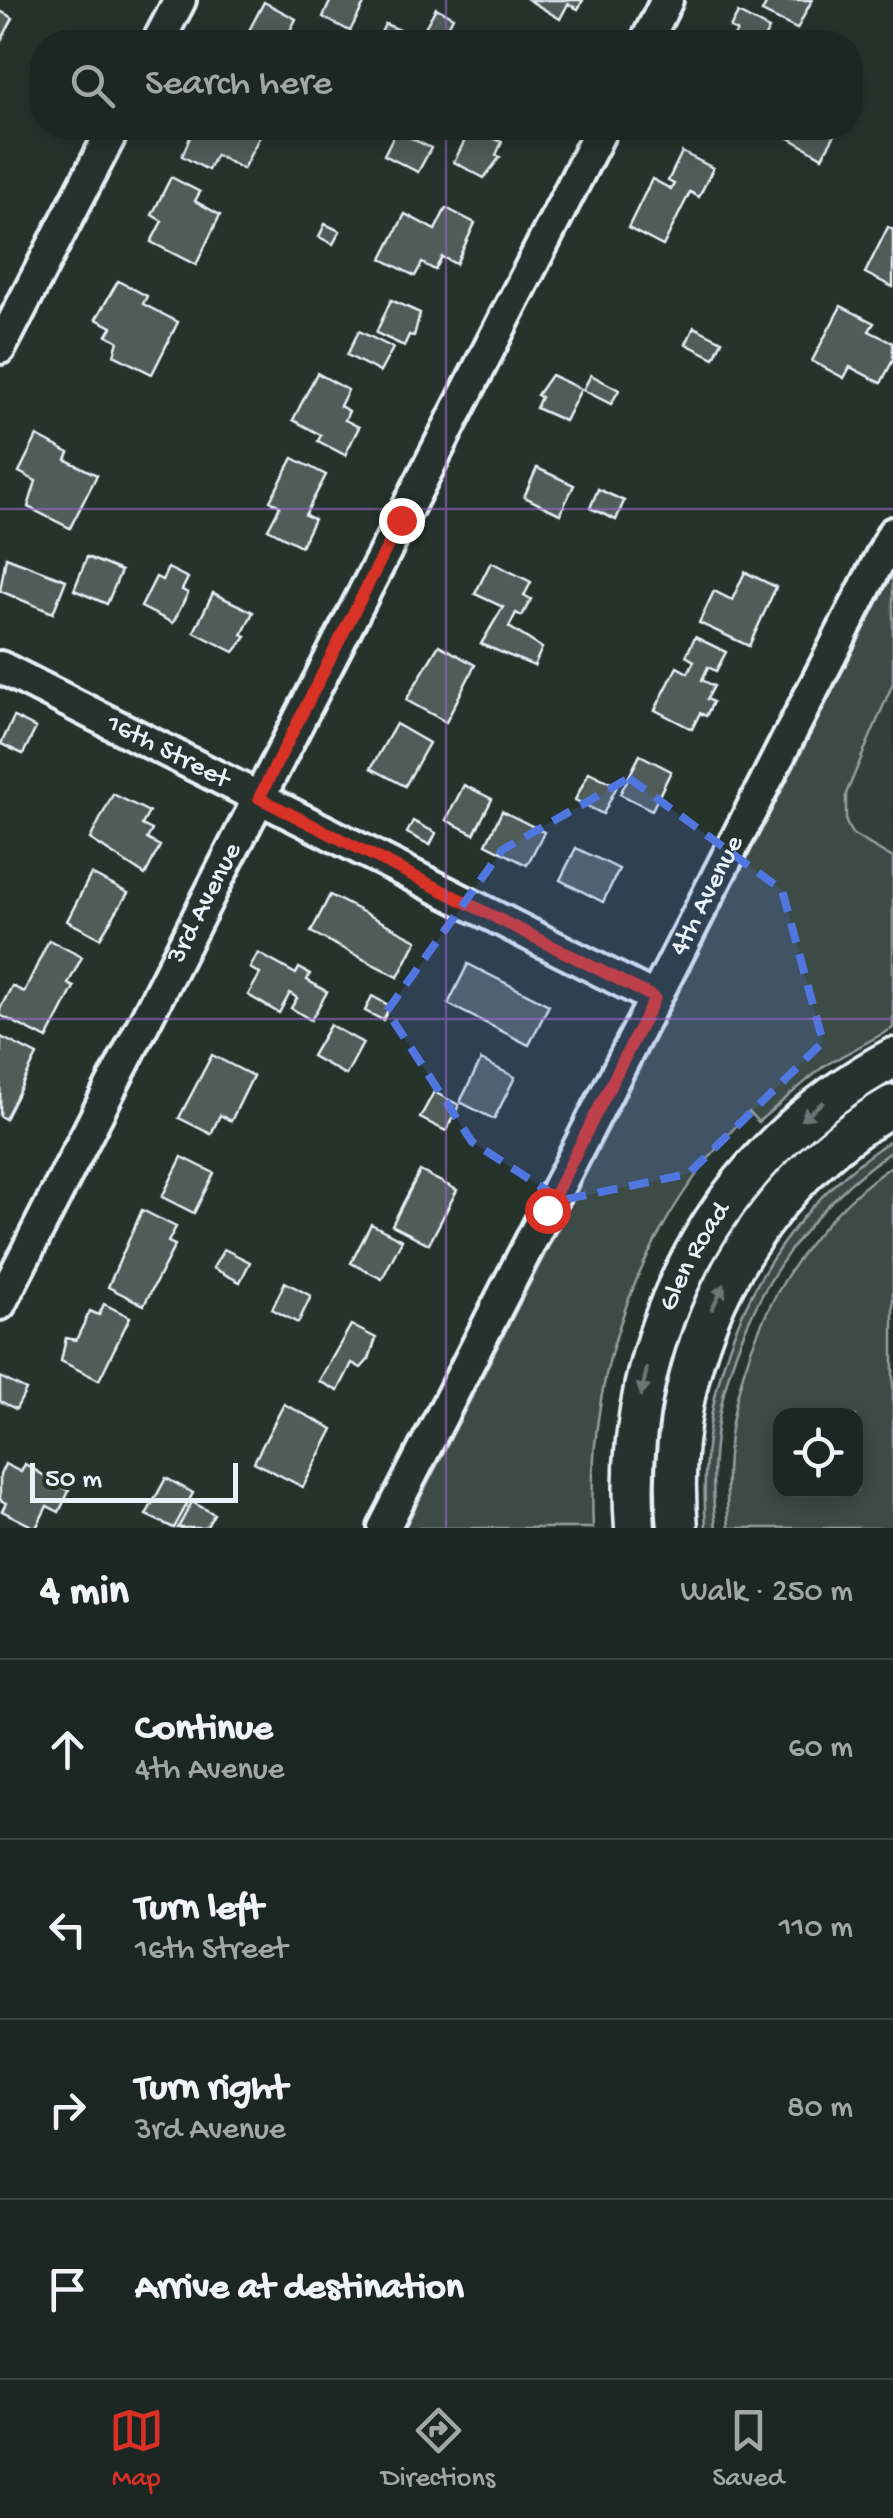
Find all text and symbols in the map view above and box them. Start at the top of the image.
search box [30,30,863,140]
icon: search [65,58,120,113]
text: Search here [145,63,332,107]
route end [379,498,425,544]
street label: 16th Street [100,707,237,798]
street label: 4th Avenue [663,830,752,962]
street label: 3rd Avenue [160,837,250,970]
one-way arrow [799,1100,824,1121]
route start [525,1188,571,1234]
street label: Glen Road [652,1194,739,1316]
one-way arrow [710,1282,727,1311]
one-way arrow [636,1367,651,1398]
map controls [773,1408,863,1498]
button: locate [773,1408,863,1498]
scale bar [30,1458,238,1502]
text: 50 m [45,1464,102,1497]
text: 4 min [40,1569,129,1618]
text: Walk · 250 m [681,1574,853,1612]
text: Continue [135,1708,273,1752]
icon: ahead [40,1722,95,1777]
text: 60 m [788,1730,853,1768]
text: 4th Avenue [135,1752,284,1790]
text: Turn left [135,1888,263,1932]
icon: left [40,1902,95,1957]
text: 110 m [779,1910,853,1948]
text: 16th Street [135,1932,287,1970]
text: Turn right [135,2068,287,2112]
icon: right [40,2082,95,2137]
text: 80 m [787,2090,853,2128]
text: 3rd Avenue [135,2112,286,2150]
icon: arrive [40,2262,95,2317]
text: Arrive at destination [135,2267,464,2311]
tab: Map [109,2403,164,2496]
tab: Directions [381,2403,495,2496]
tab: Saved [712,2403,784,2496]

